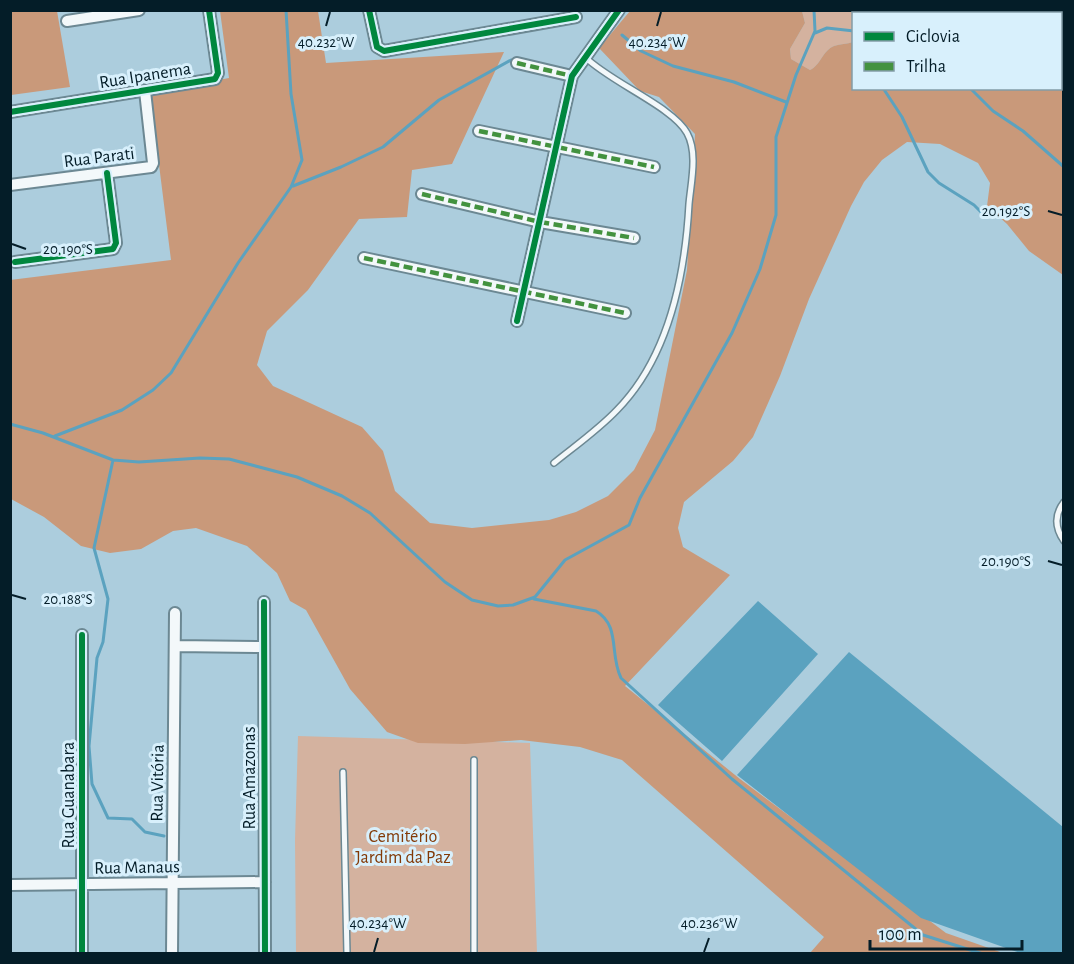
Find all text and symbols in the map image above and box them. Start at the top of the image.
legend [852,12,1062,90]
text: Ciclovia [906,28,960,46]
text: 40.232°W [298,35,355,50]
text: 40.234°W [629,35,686,50]
text: Trilha [906,58,946,76]
street label: Rua Ipanema [98,60,192,92]
street label: Rua Parati [63,145,136,171]
text: 20.192°S [982,204,1030,219]
text: 20.190°S [43,242,93,257]
text: 20.190°S [981,554,1031,569]
text: 20.188°S [43,592,93,607]
street label: Rua Amazonas [241,726,259,830]
street label: Rua Guanabara [60,742,78,848]
street label: Rua Vitória [148,744,168,822]
park label: Cemitério Jardim da Paz [355,828,451,867]
street label: Rua Manaus [94,858,180,878]
scale bar [870,913,1022,951]
text: 40.234°W [350,916,407,931]
text: 40.236°W [681,916,738,931]
text: 100 m [879,926,922,944]

